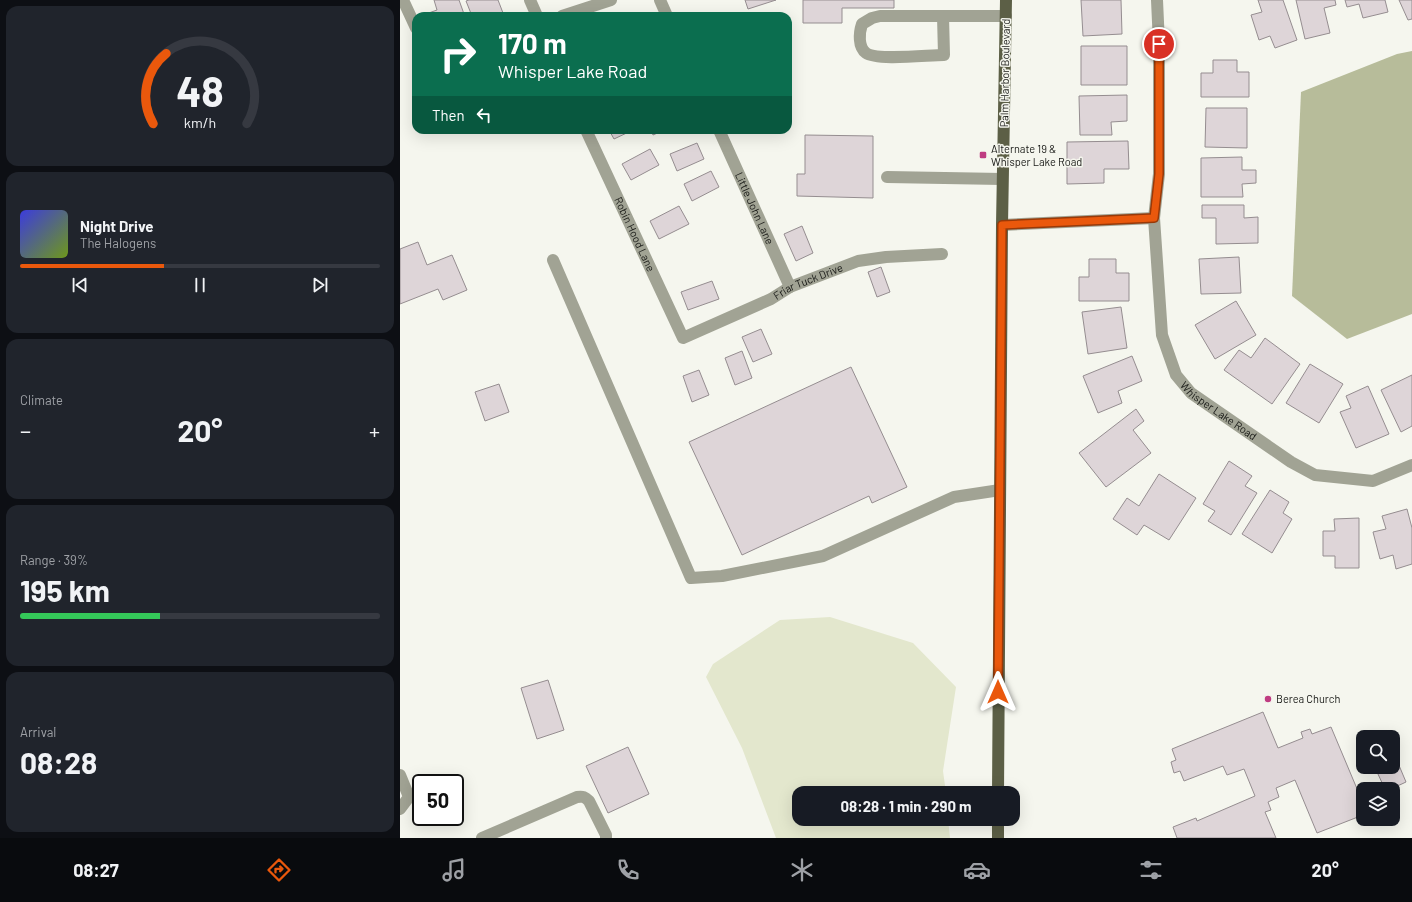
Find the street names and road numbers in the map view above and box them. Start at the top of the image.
street label: Palm Harbor Boulevard [997,19,1012,127]
street label: Little John Lane [733,170,777,246]
street label: Robin Hood Lane [612,195,658,273]
street label: Friar Tuck Drive [771,260,845,302]
street label: Whisper Lake Road [1178,378,1259,442]

